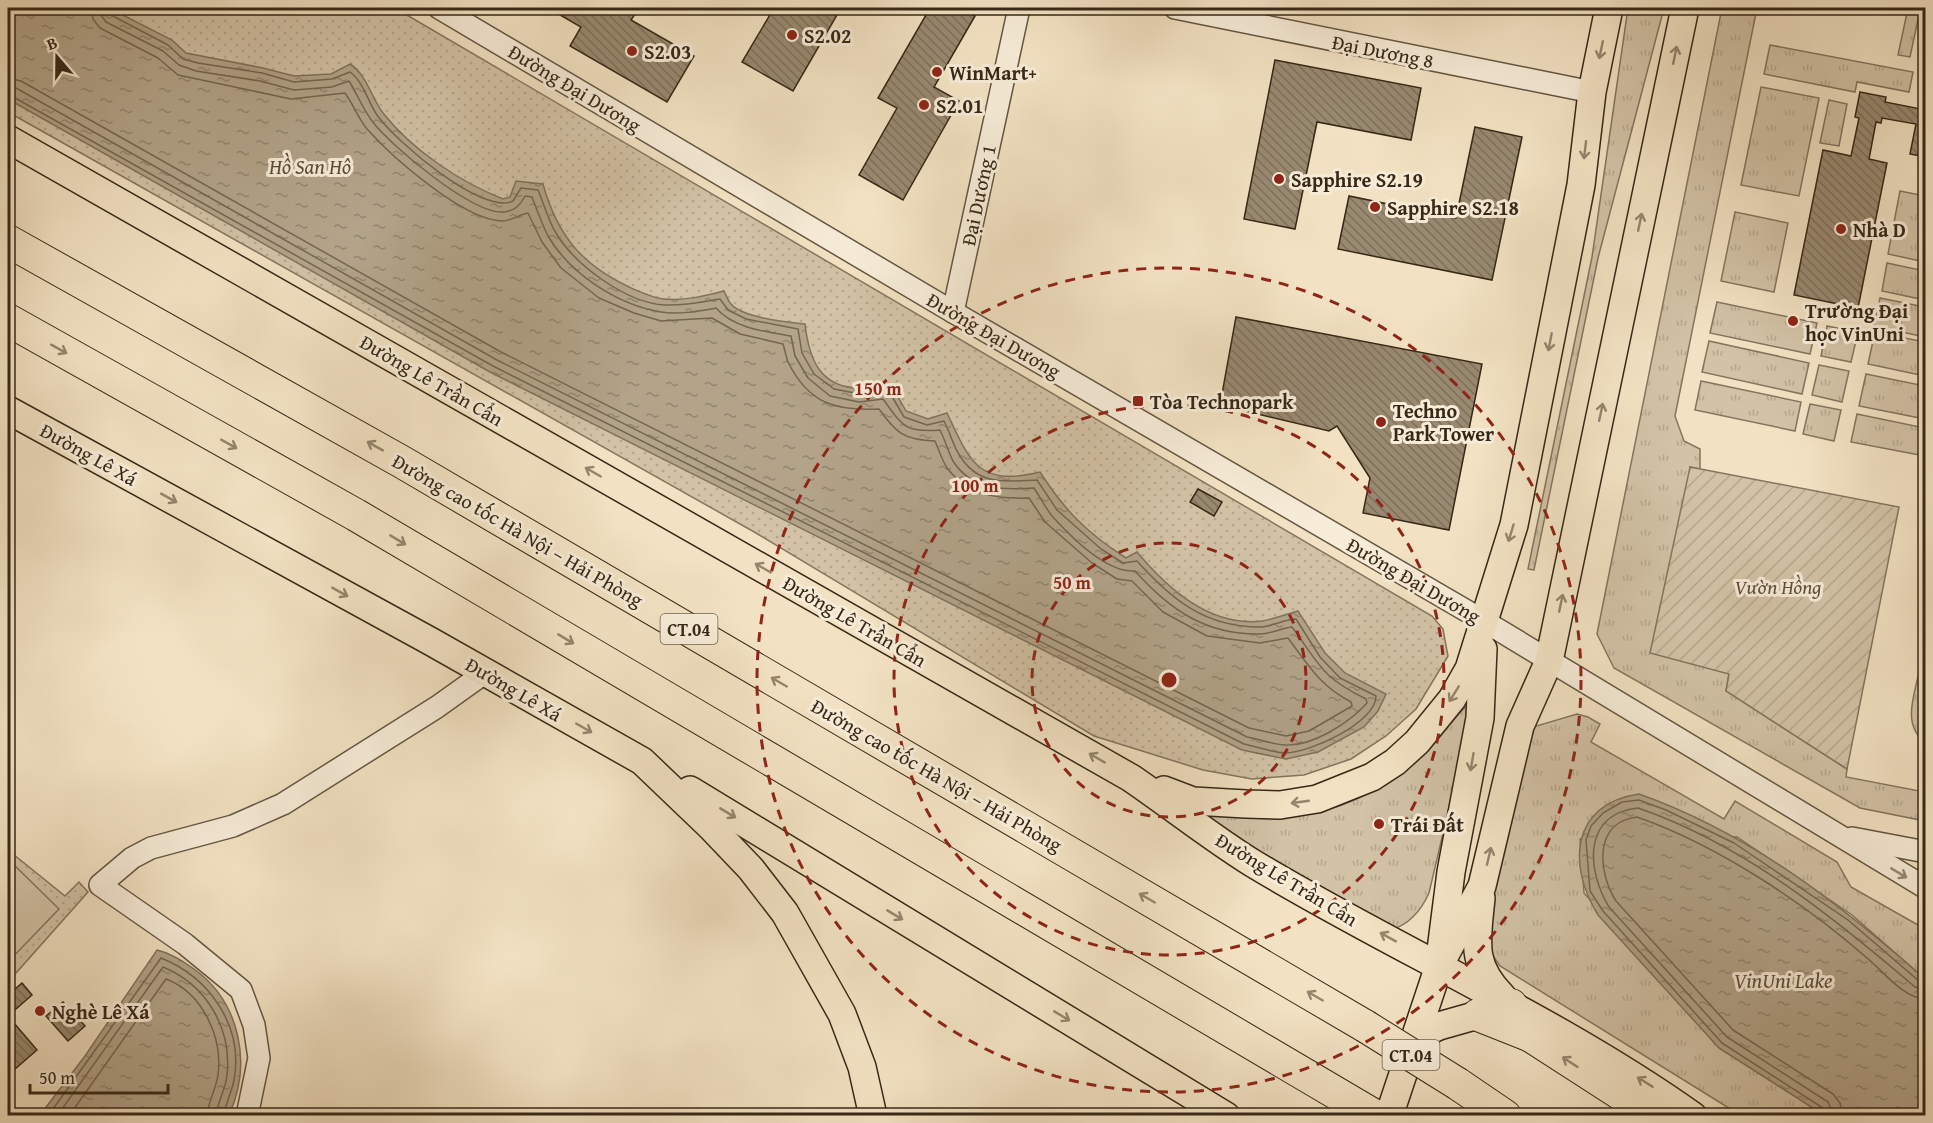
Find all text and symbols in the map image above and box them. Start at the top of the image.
place label: S2.02 [804,21,851,50]
north arrow [27,27,87,87]
street label: Đại Dương 8 [1330,27,1436,75]
marker: S2.02 [785,28,799,42]
text: B [43,30,61,56]
street label: Đường Đại Dương [503,37,647,139]
place label: S2.03 [644,37,691,66]
one-way arrow [1594,40,1606,59]
marker: S2.03 [625,44,639,58]
one-way arrow [1670,45,1681,65]
place label: WinMart+ [949,58,1037,87]
marker: WinMart+ [930,65,944,79]
place label: S2.01 [936,91,983,120]
marker: S2.01 [917,98,931,112]
one-way arrow [1579,140,1590,159]
street label: Đại Dương 1 [953,142,1003,248]
water label: Hồ San Hô [268,151,351,182]
place label: Sapphire S2.19 [1291,165,1423,194]
marker: Sapphire S2.19 [1272,172,1286,186]
place label: Sapphire S2.18 [1387,193,1519,222]
marker: Sapphire S2.18 [1368,200,1382,214]
one-way arrow [1635,212,1647,231]
place label: Nhà D [1853,215,1906,244]
marker: Nhà D [1834,222,1848,236]
street label: Đường Đại Dương [922,285,1066,385]
place label: Trường Đại học VinUni [1805,296,1908,348]
marker: Trường Đại học VinUni [1786,314,1800,328]
street label: Đường Lê Trần Cẩn [355,327,509,433]
one-way arrow [1544,332,1555,351]
one-way arrow [50,343,67,355]
text: 150 m [854,375,902,402]
place label: Tòa Technopark [1150,387,1294,416]
marker: Tòa Technopark [1131,394,1145,408]
place label: Techno Park Tower [1393,396,1494,448]
one-way arrow [1596,403,1607,423]
street label: Đường Lê Xá [35,415,143,493]
marker: Techno Park Tower [1374,415,1388,429]
one-way arrow [220,438,237,450]
one-way arrow [367,440,384,452]
street label: Đường cao tốc Hà Nội – Hải Phòng [387,446,649,614]
one-way arrow [585,466,603,477]
text: 100 m [951,472,999,499]
one-way arrow [160,493,178,504]
one-way arrow [1505,523,1516,542]
street label: Đường Đại Dương [1342,530,1486,630]
one-way arrow [389,534,406,546]
one-way arrow [755,562,772,574]
street label: Đường Lê Trần Cẩn [778,568,932,674]
text: 50 m [1053,569,1092,596]
park label: Vườn Hồng [1735,572,1821,601]
one-way arrow [331,587,349,598]
one-way arrow [1556,594,1567,614]
road number: CT.04 [660,614,718,644]
one-way arrow [557,633,574,645]
street label: Đường Lê Xá [460,650,568,729]
centre of rings [1159,670,1179,690]
one-way arrow [771,676,788,688]
one-way arrow [1448,685,1460,702]
street label: Đường cao tốc Hà Nội – Hải Phòng [806,691,1068,859]
one-way arrow [575,722,592,734]
one-way arrow [1089,752,1106,764]
one-way arrow [1466,752,1477,772]
one-way arrow [1291,796,1310,807]
one-way arrow [719,808,736,820]
place label: Trái Đất [1391,810,1464,839]
marker: Trái Đất [1372,817,1386,831]
street label: Đường Lê Trần Cẩn [1210,825,1364,933]
one-way arrow [1484,847,1496,866]
one-way arrow [1890,867,1907,879]
one-way arrow [1139,891,1156,903]
one-way arrow [886,909,903,921]
one-way arrow [1379,931,1397,942]
water label: VinUni Lake [1734,965,1832,996]
one-way arrow [1307,990,1324,1002]
place label: Nghè Lê Xá [52,997,150,1026]
marker: Nghè Lê Xá [33,1004,47,1018]
one-way arrow [1053,1010,1070,1022]
road number: CT.04 [1382,1040,1440,1070]
one-way arrow [1562,1056,1579,1068]
scale bar [30,1057,168,1095]
text: 50 m [39,1064,75,1091]
one-way arrow [1637,1076,1654,1088]

